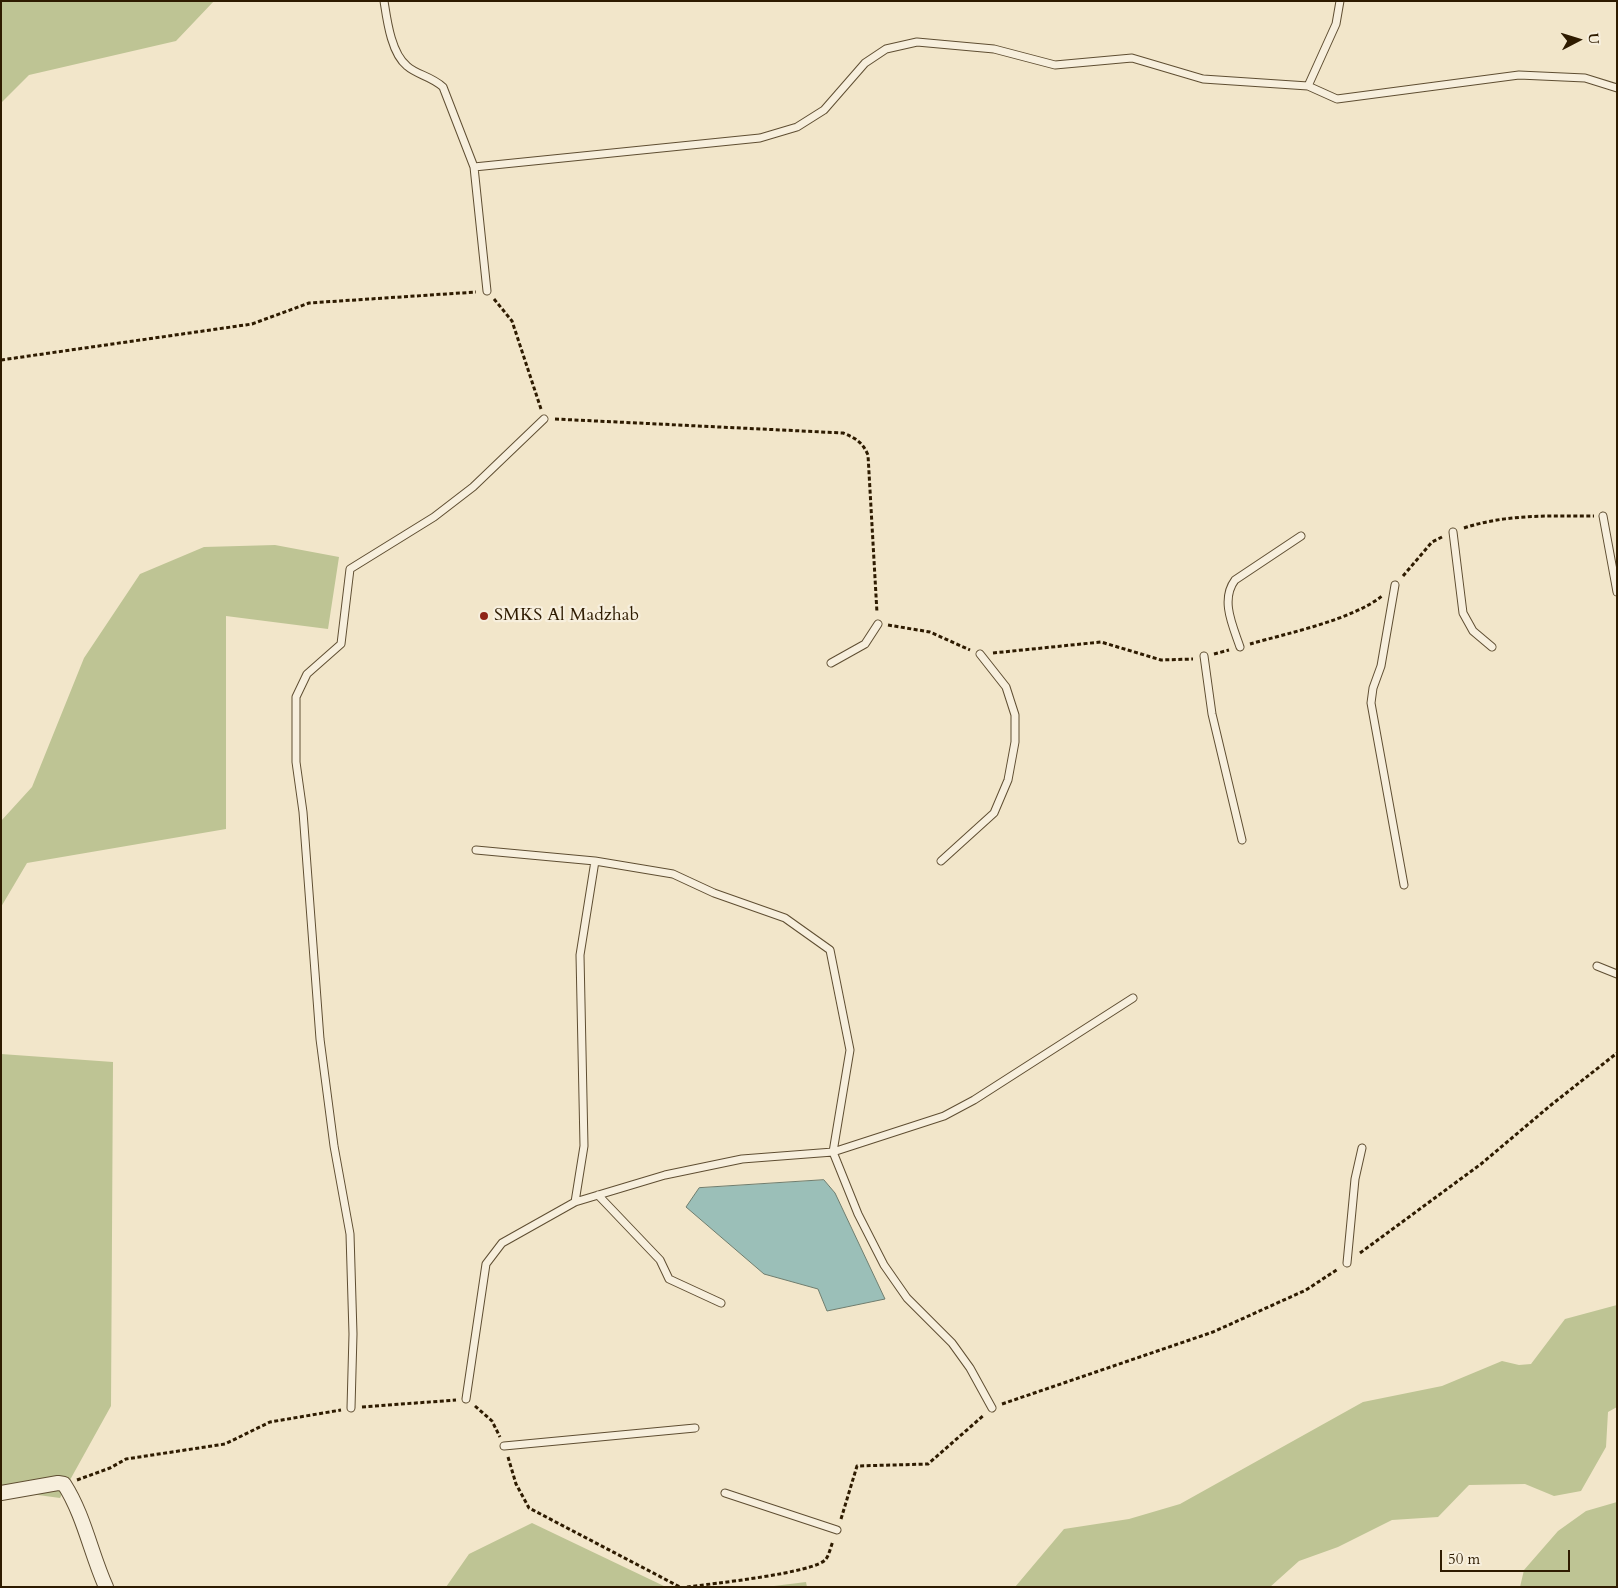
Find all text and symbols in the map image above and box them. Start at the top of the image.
north arrow [1553,15,1603,65]
text: U [1583,32,1603,45]
place label: SMKS Al Madzhab [494,605,639,627]
marker: SMKS Al Madzhab [478,610,490,622]
scale bar [1443,1540,1573,1572]
text: 50 m [1448,1549,1480,1569]

